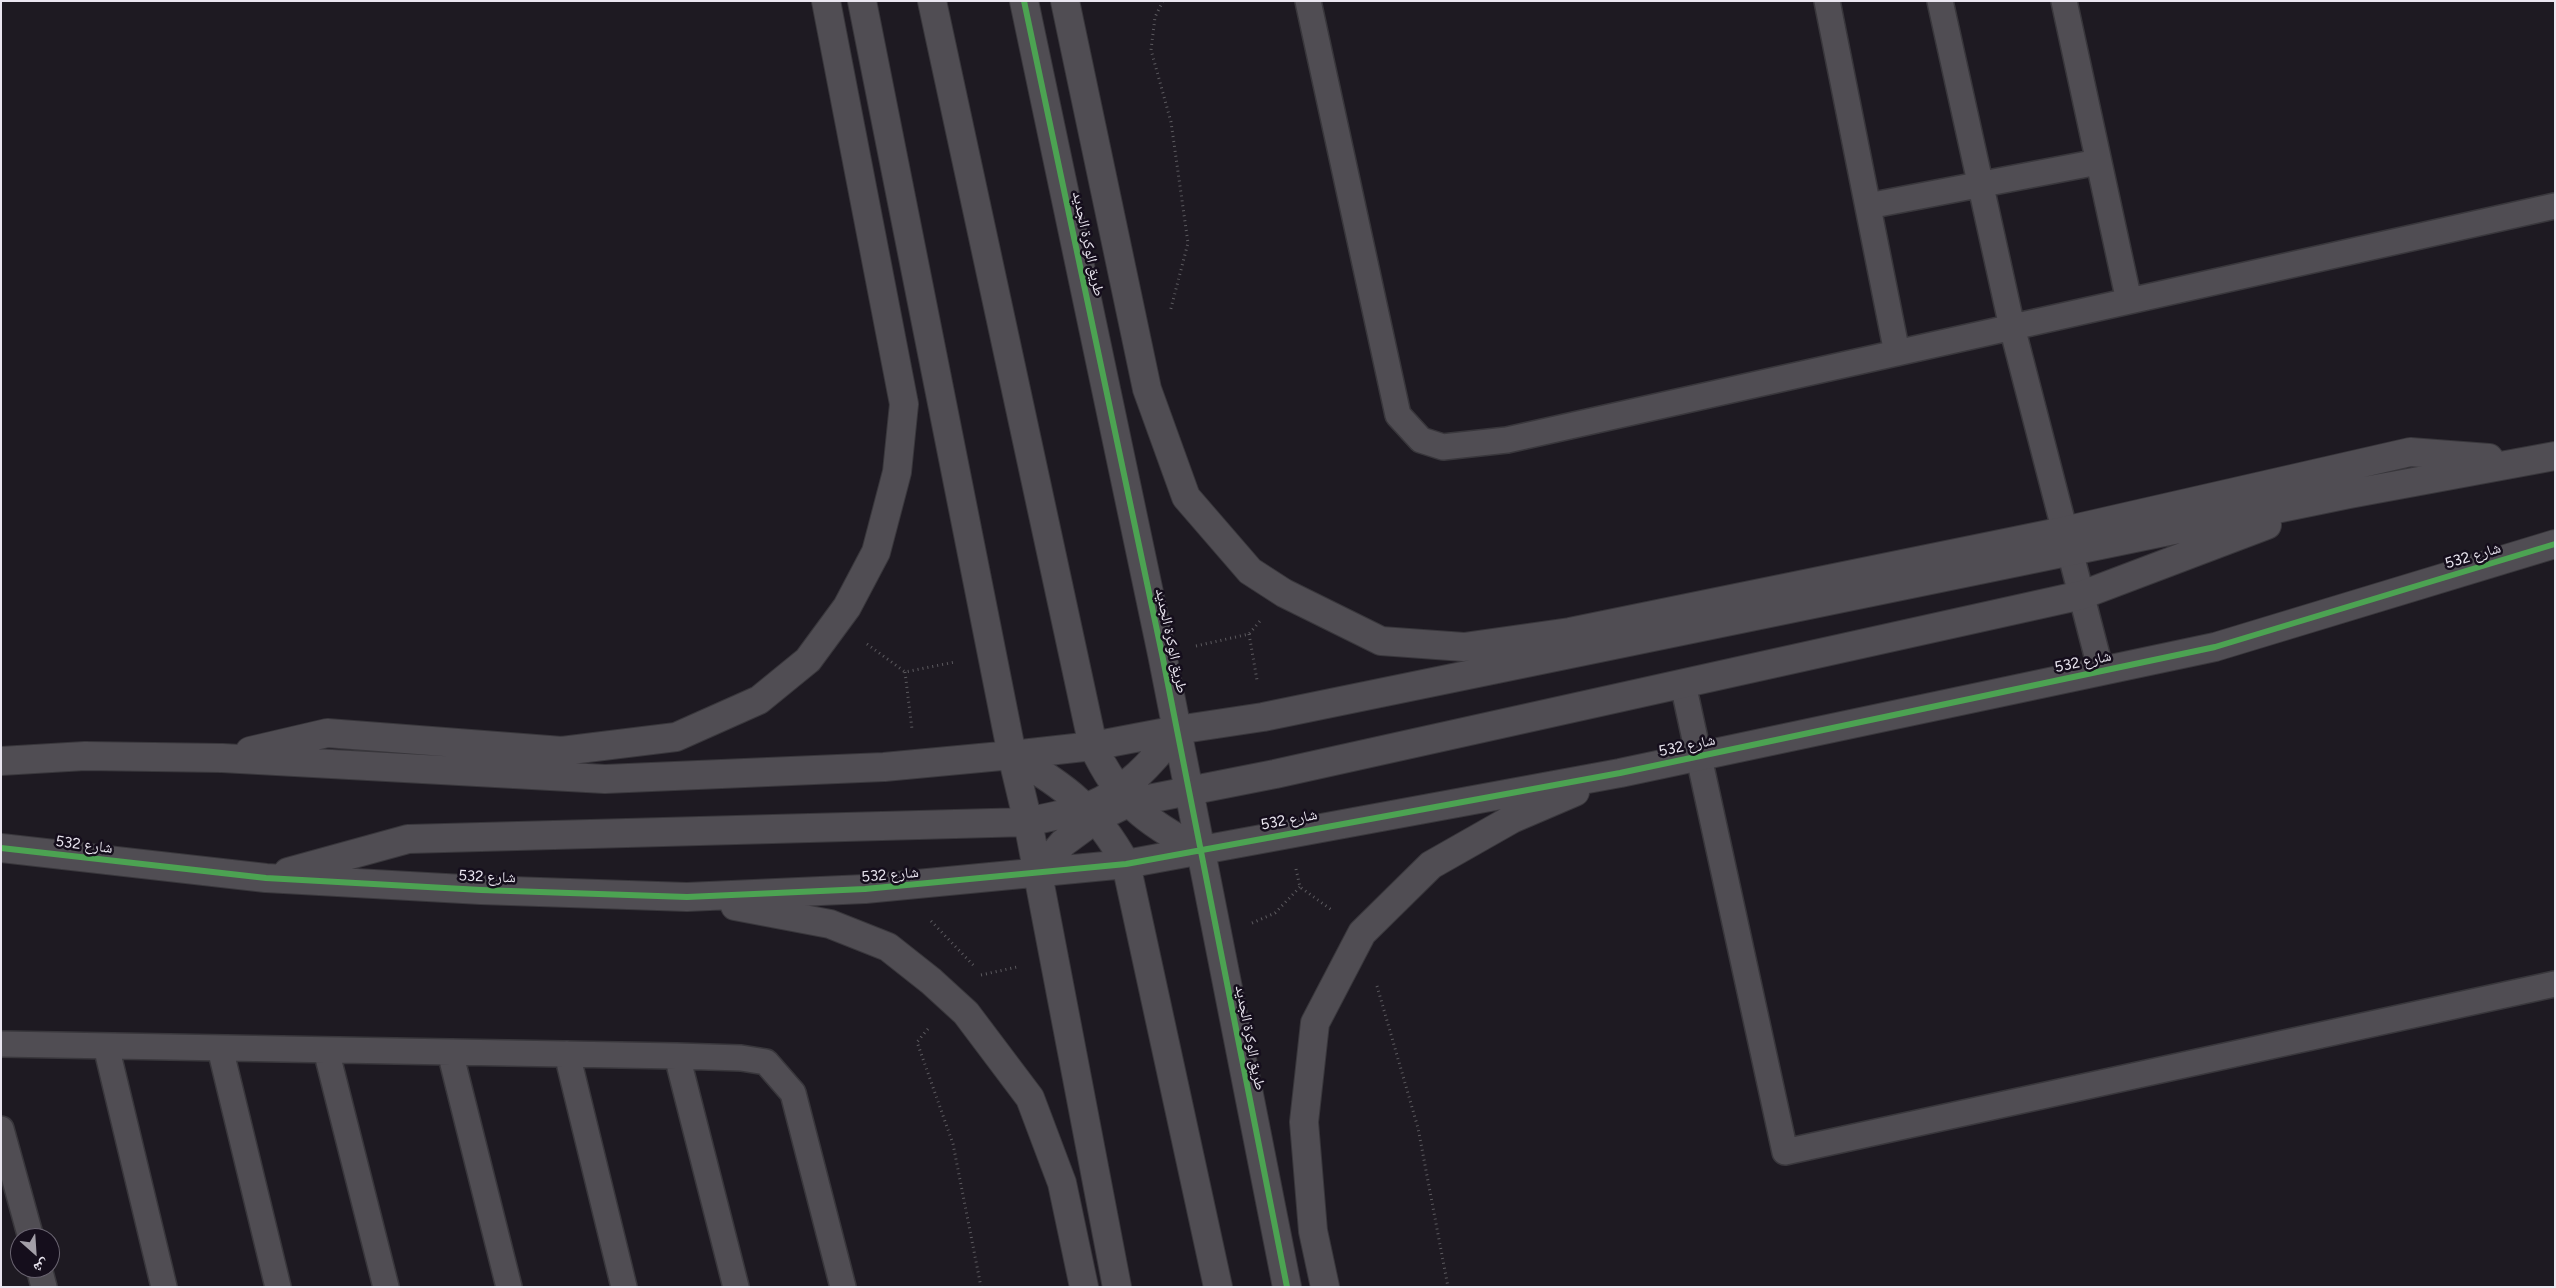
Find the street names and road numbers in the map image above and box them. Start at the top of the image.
street label: طريق الوكرة الجديد [1068,190,1108,298]
street label: شارع 532 [2443,539,2503,573]
street label: طريق الوكرة الجديد [1151,587,1191,695]
street label: شارع 532 [2053,647,2113,677]
street label: شارع 532 [1657,731,1717,761]
street label: شارع 532 [1259,806,1319,834]
street label: شارع 532 [54,833,114,857]
street label: شارع 532 [861,864,919,886]
street label: شارع 532 [458,867,516,887]
street label: طريق الوكرة الجديد [1231,984,1269,1092]

